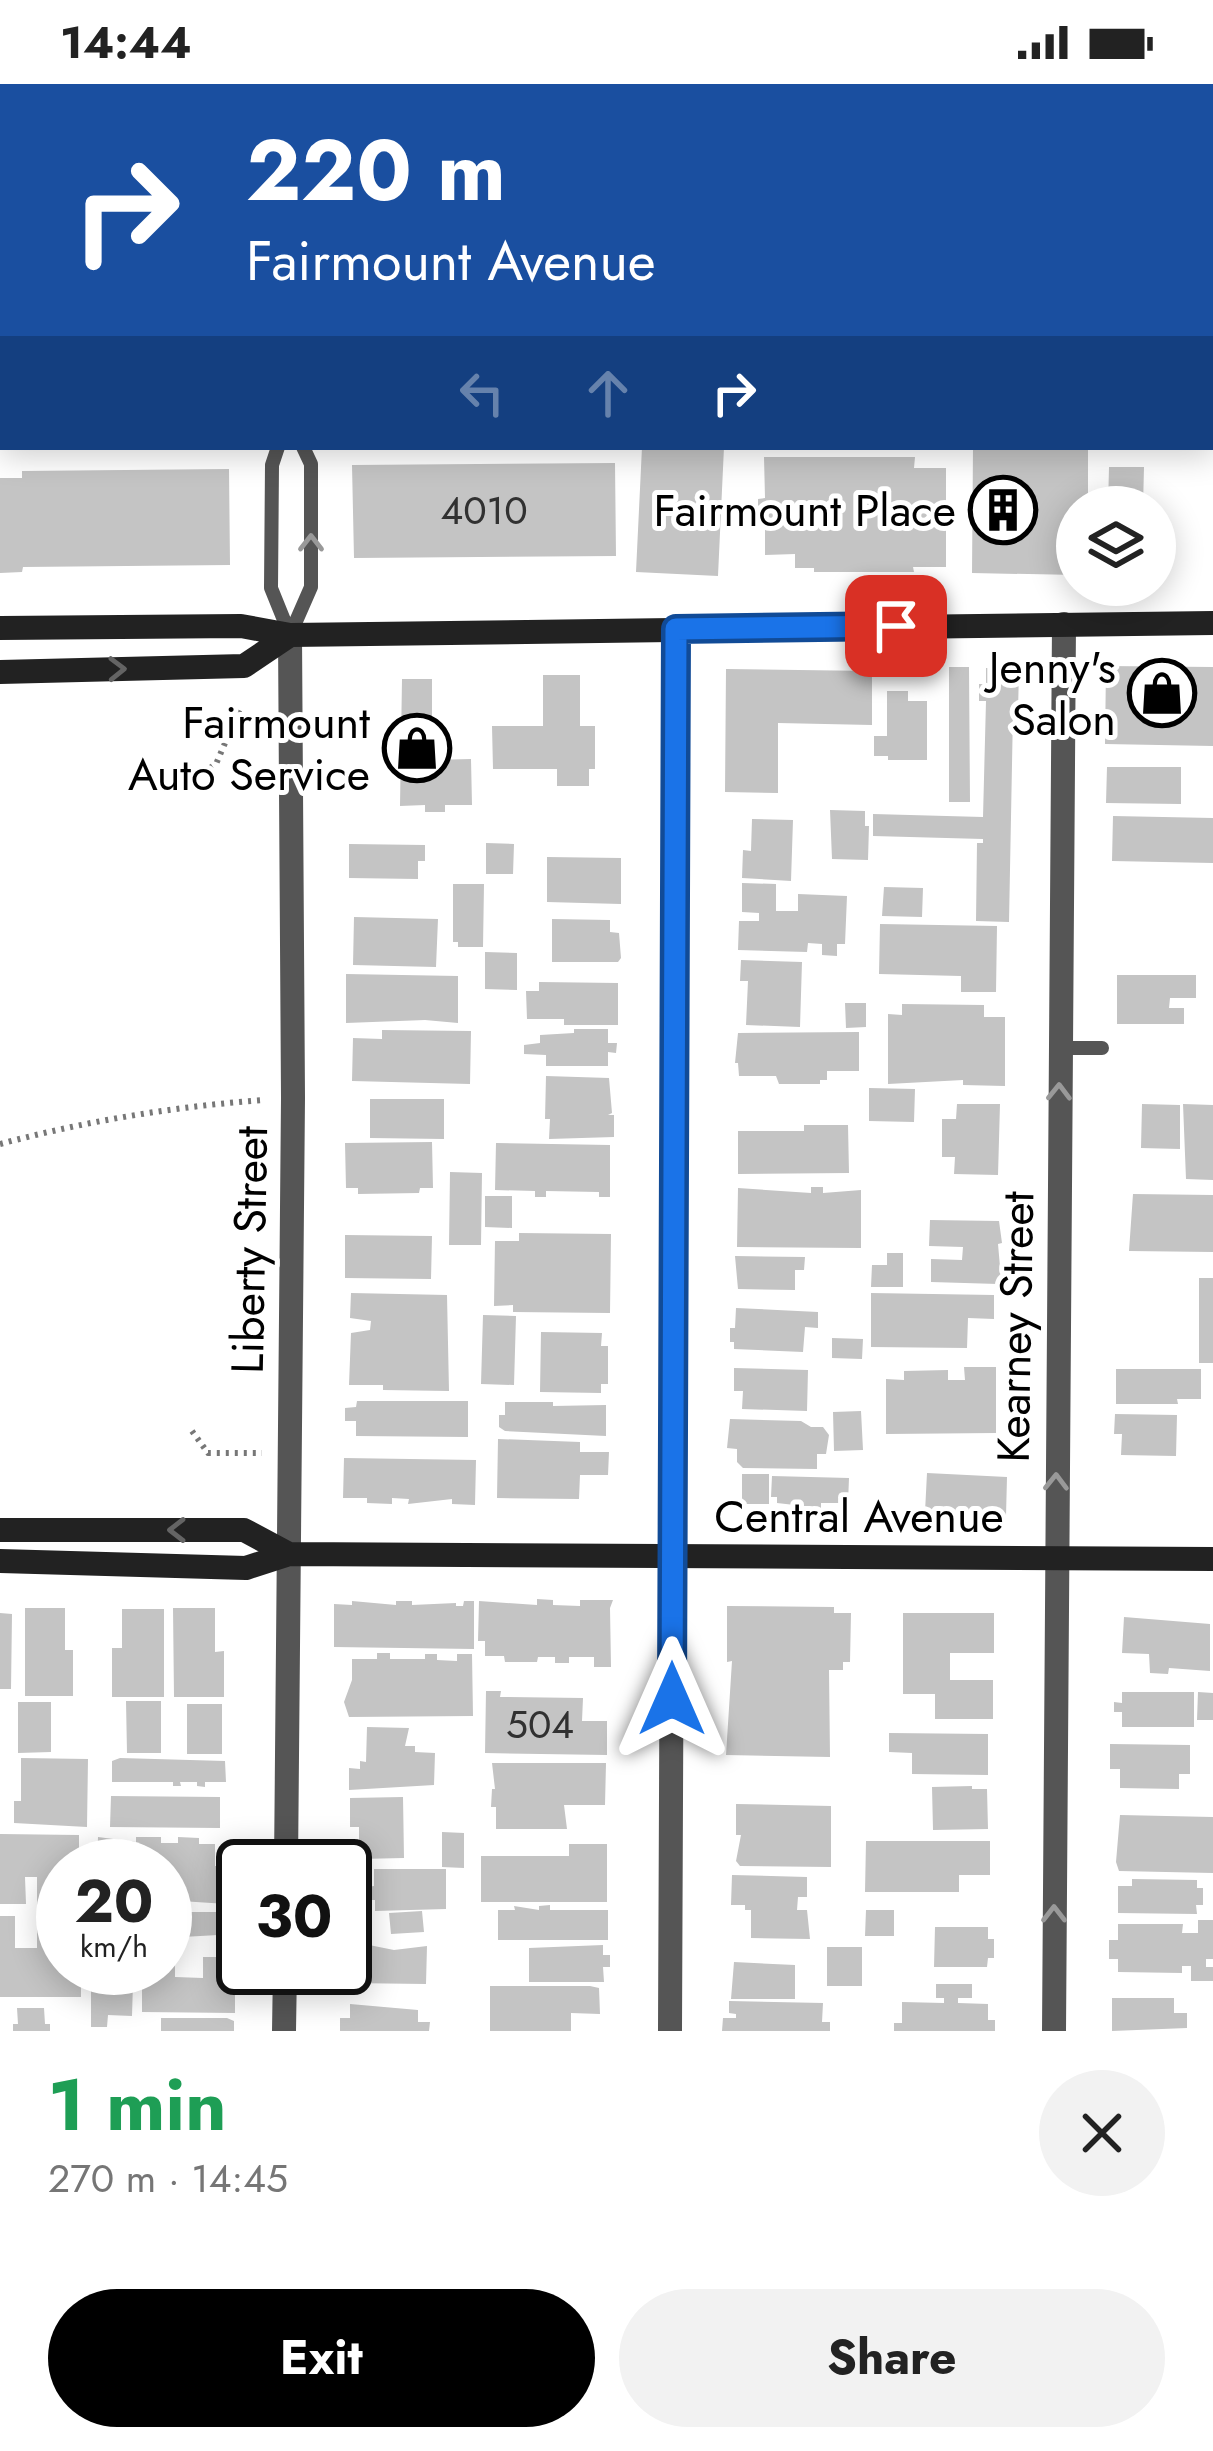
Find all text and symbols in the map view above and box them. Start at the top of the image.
text: 14:44 [60,10,192,75]
text: 220 m [246,110,506,232]
icon: right [48,132,204,288]
text: Fairmount Avenue [246,222,656,300]
icon: left [449,360,515,426]
icon: ahead [575,360,641,426]
icon: right [701,360,767,426]
building icon: Fairmount Place [968,475,1038,545]
place label: Fairmount Place [654,478,956,543]
house number: 4010 [440,482,528,539]
map controls [1056,486,1176,606]
button: layers [1056,486,1176,606]
one-way arrow [298,533,324,551]
pin [845,575,947,677]
icon: arrive [863,593,929,659]
place label: Jenny's Salon [984,635,1116,752]
one-way arrow [108,657,127,683]
shop icon: Jenny's Salon [1127,658,1197,728]
place label: Fairmount Auto Service [128,690,370,807]
shop icon: Fairmount Auto Service [382,713,452,783]
one-way arrow [1046,1082,1072,1101]
street label: Liberty Street [215,1125,284,1374]
street label: Kearney Street [981,1191,1050,1463]
one-way arrow [1043,1472,1069,1490]
street label: Central Avenue [714,1484,1004,1549]
one-way arrow [167,1517,185,1543]
position arrow [609,1636,735,1762]
house number: 504 [506,1696,574,1753]
speed limit sign: 30 [216,1839,372,1995]
text: 20 [74,1858,154,1945]
one-way arrow [1041,1904,1067,1922]
text: km/h [80,1925,148,1968]
text: 1 min [48,2053,227,2157]
button: close [1039,2070,1165,2196]
text: 270 m · 14:45 [48,2150,288,2207]
button: Exit [48,2289,595,2427]
button: Share [619,2289,1165,2427]

